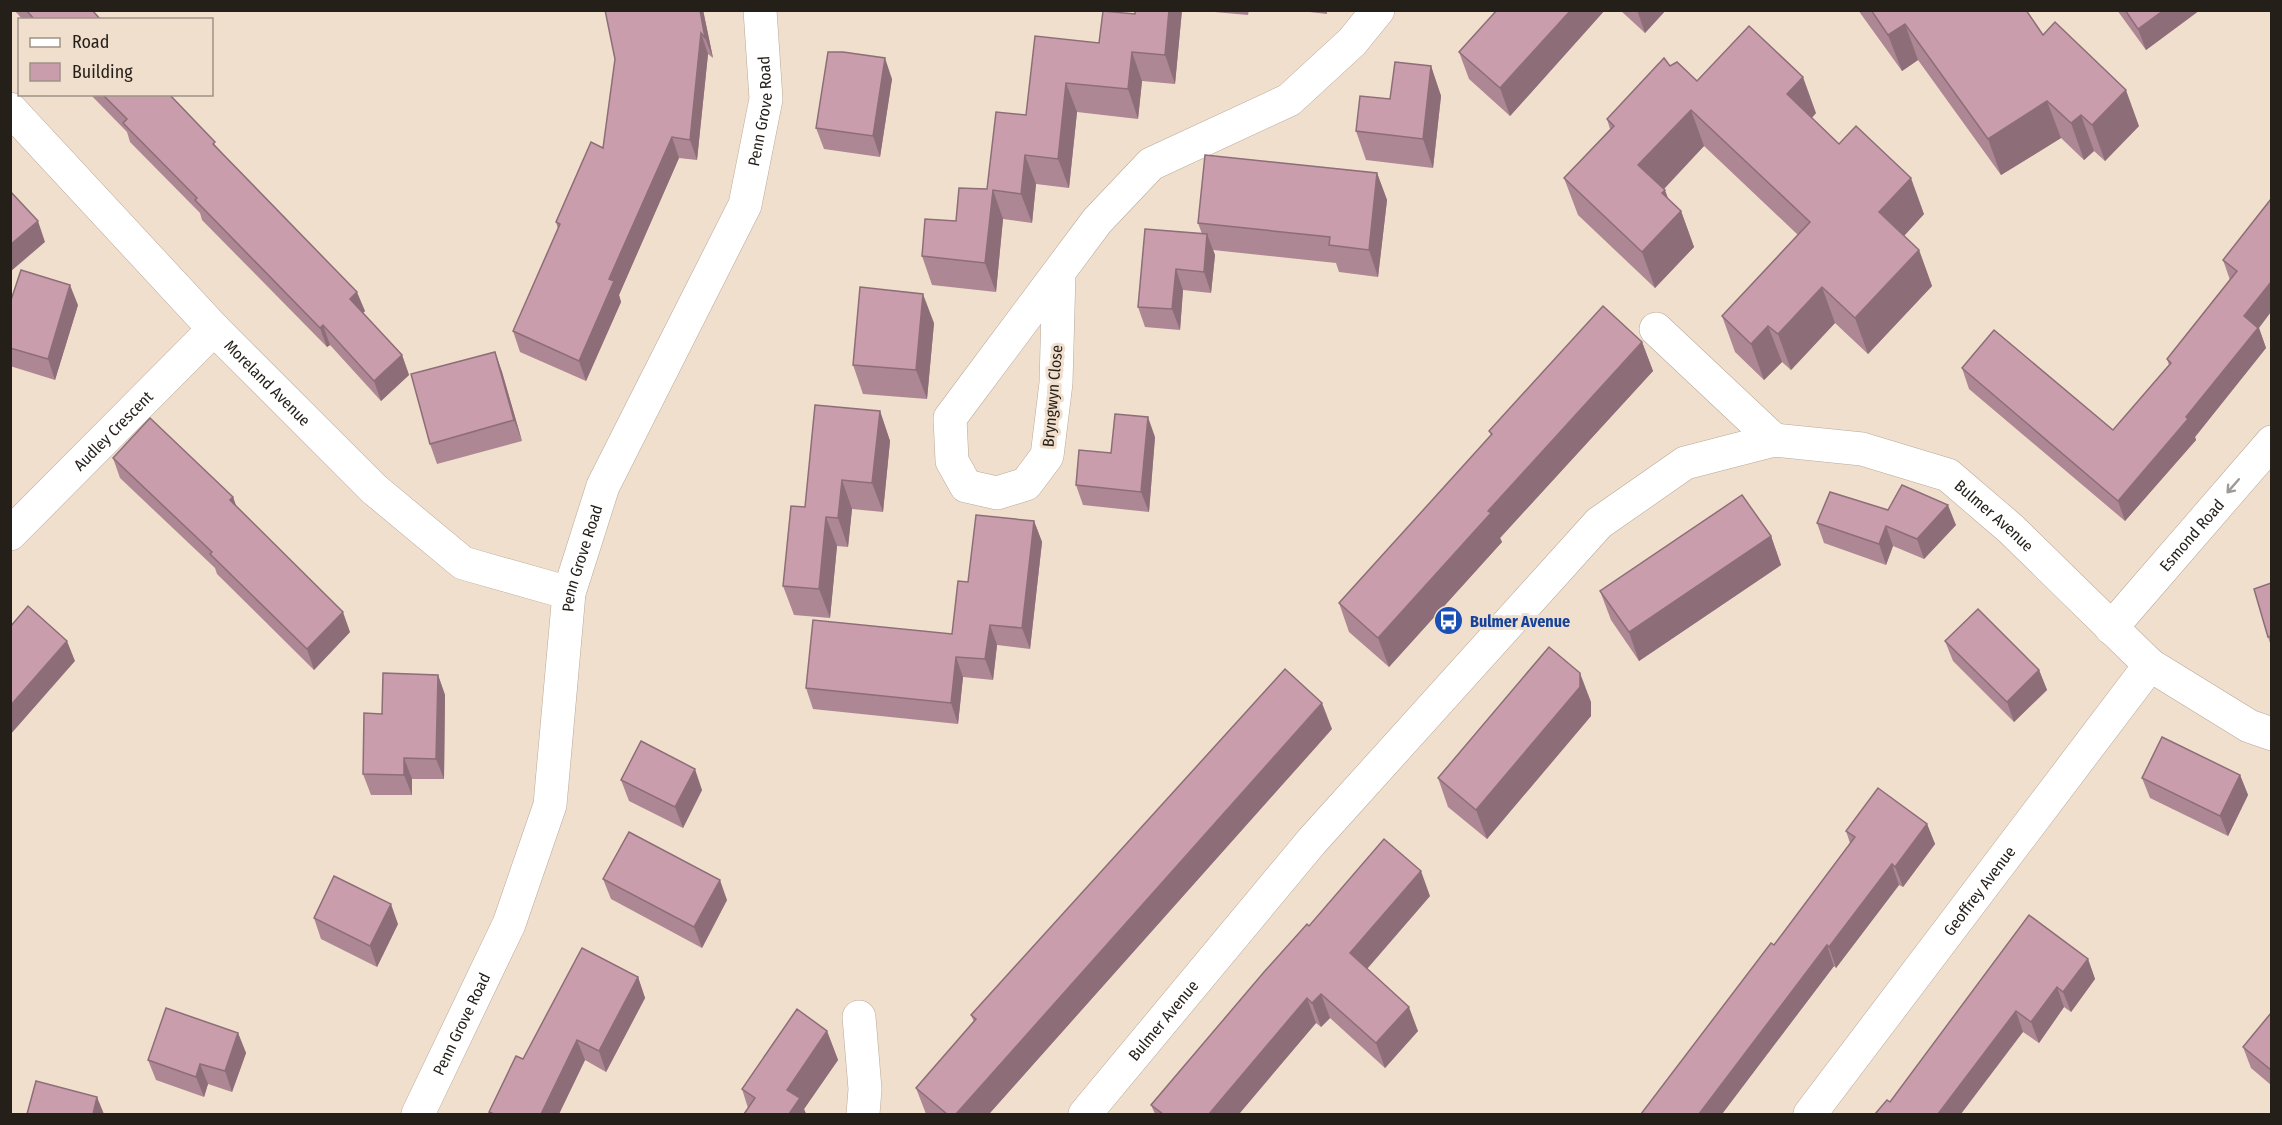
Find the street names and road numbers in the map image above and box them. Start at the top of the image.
street label: Penn Grove Road [744,55,776,168]
street label: Moreland Avenue [220,336,314,430]
street label: Bryngwyn Close [1039,344,1066,448]
street label: Audley Crescent [70,387,157,474]
street label: Bulmer Avenue [1951,476,2037,556]
street label: Esmond Road [2156,495,2228,575]
street label: Penn Grove Road [558,502,606,613]
street label: Geoffrey Avenue [1939,842,2019,940]
street label: Penn Grove Road [429,970,494,1078]
street label: Bulmer Avenue [1124,976,1202,1065]

